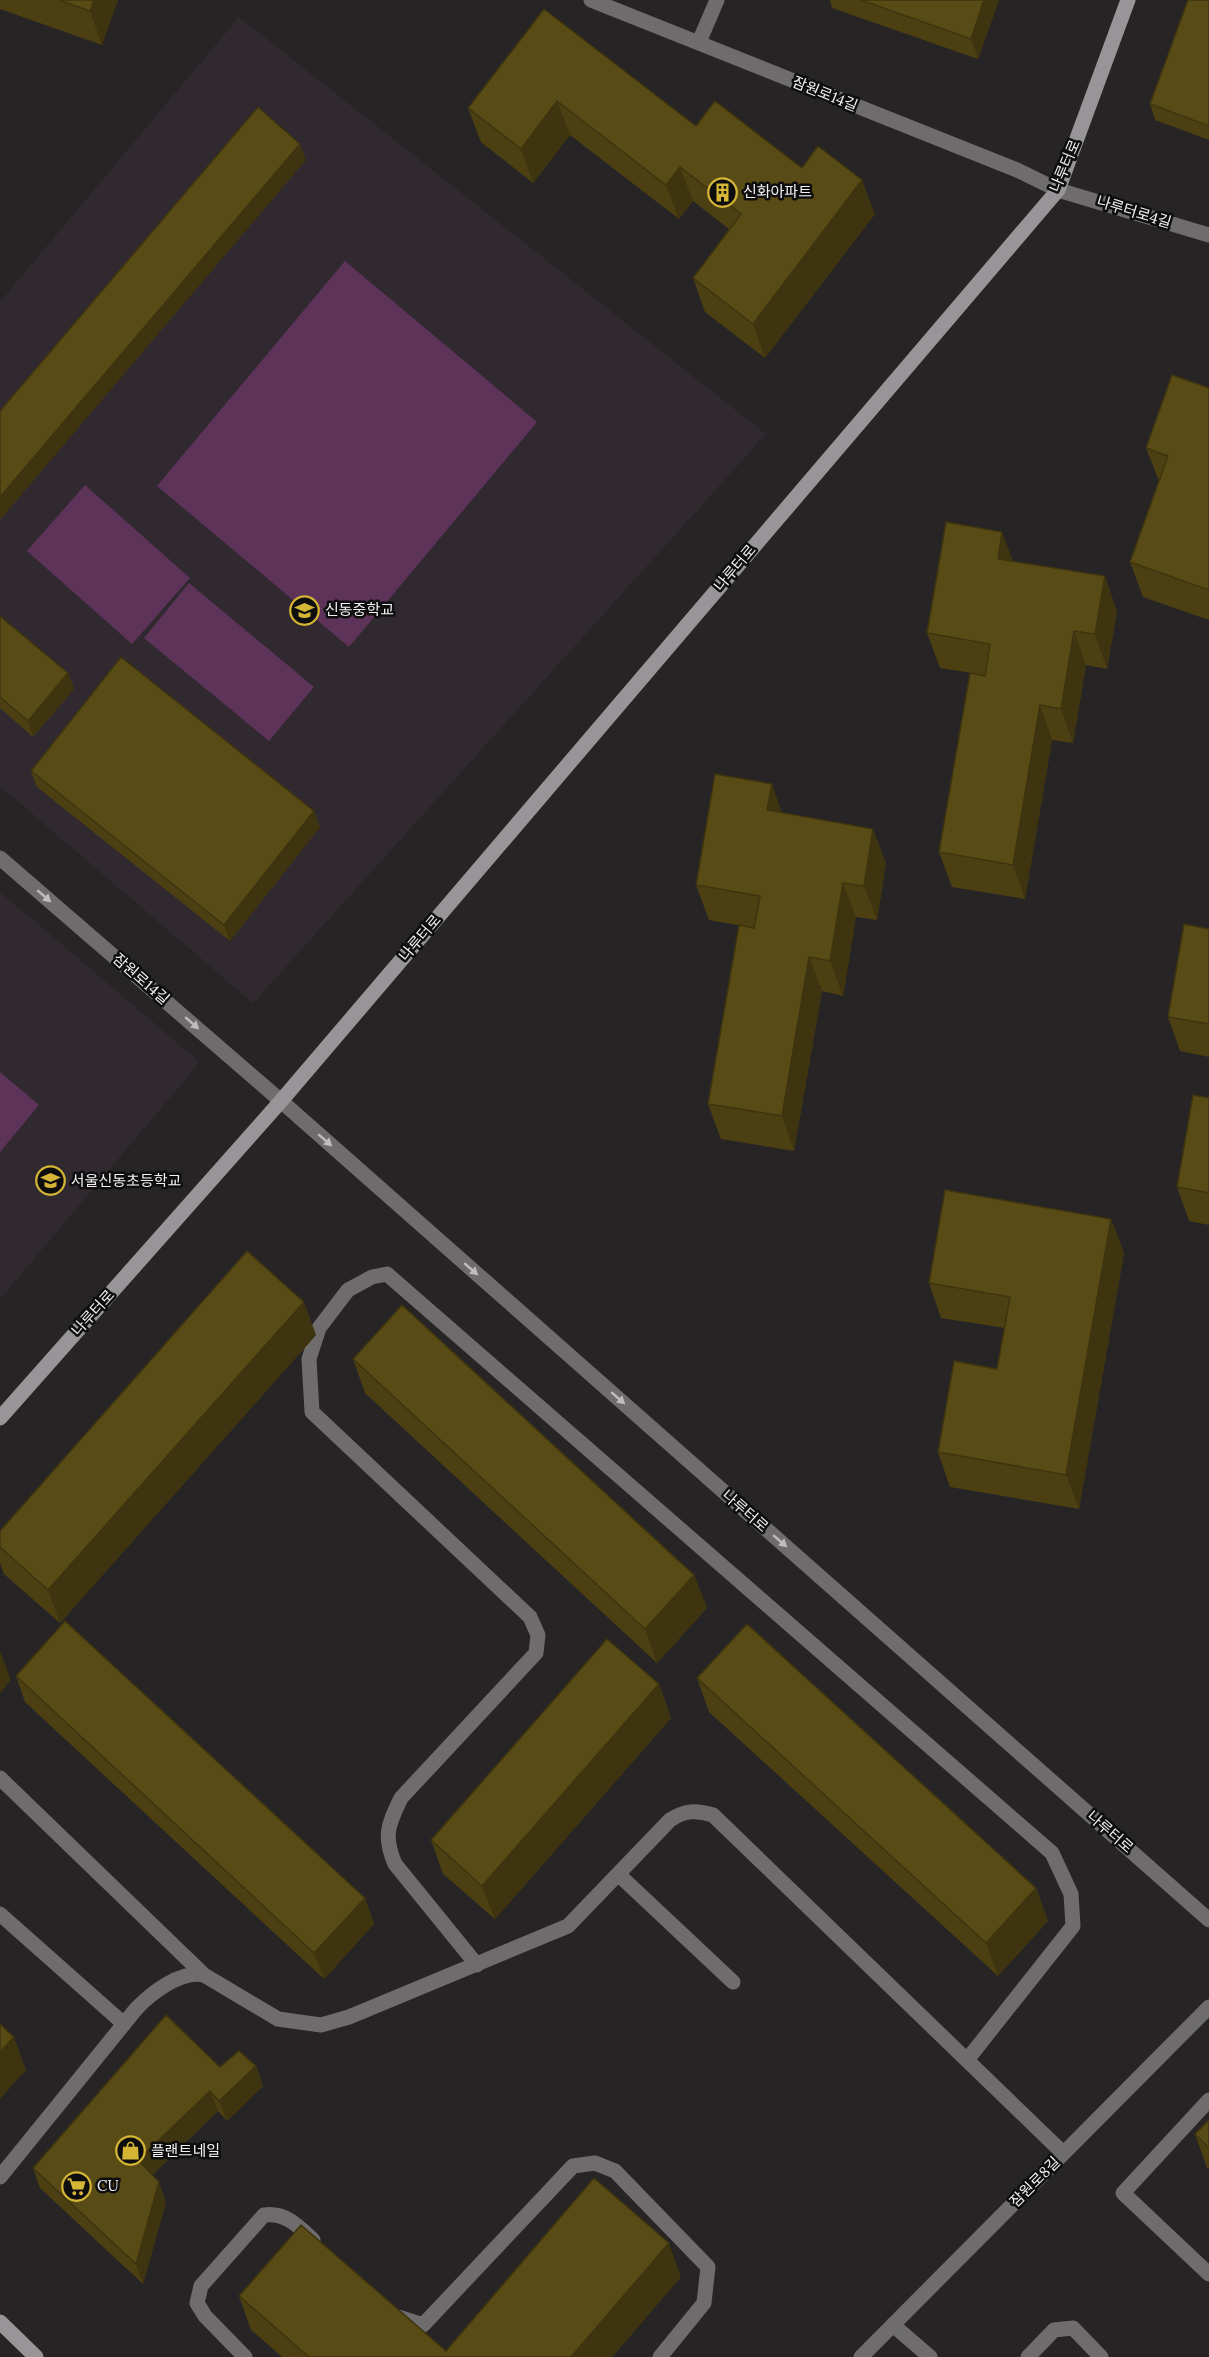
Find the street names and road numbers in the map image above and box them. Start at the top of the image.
street label: 잠원로14길 [790,72,861,115]
street label: 나루터로 [1045,137,1084,195]
street label: 나루터로4길 [1094,191,1174,232]
street label: 나루터로 [710,540,760,595]
street label: 나루터로 [395,910,445,965]
street label: 잠원로14길 [109,949,174,1008]
street label: 나루터로 [67,1286,118,1340]
street label: 나루터로 [718,1485,772,1536]
street label: 나루터로 [1083,1806,1137,1857]
street label: 잠원로8길 [1005,2152,1064,2211]

